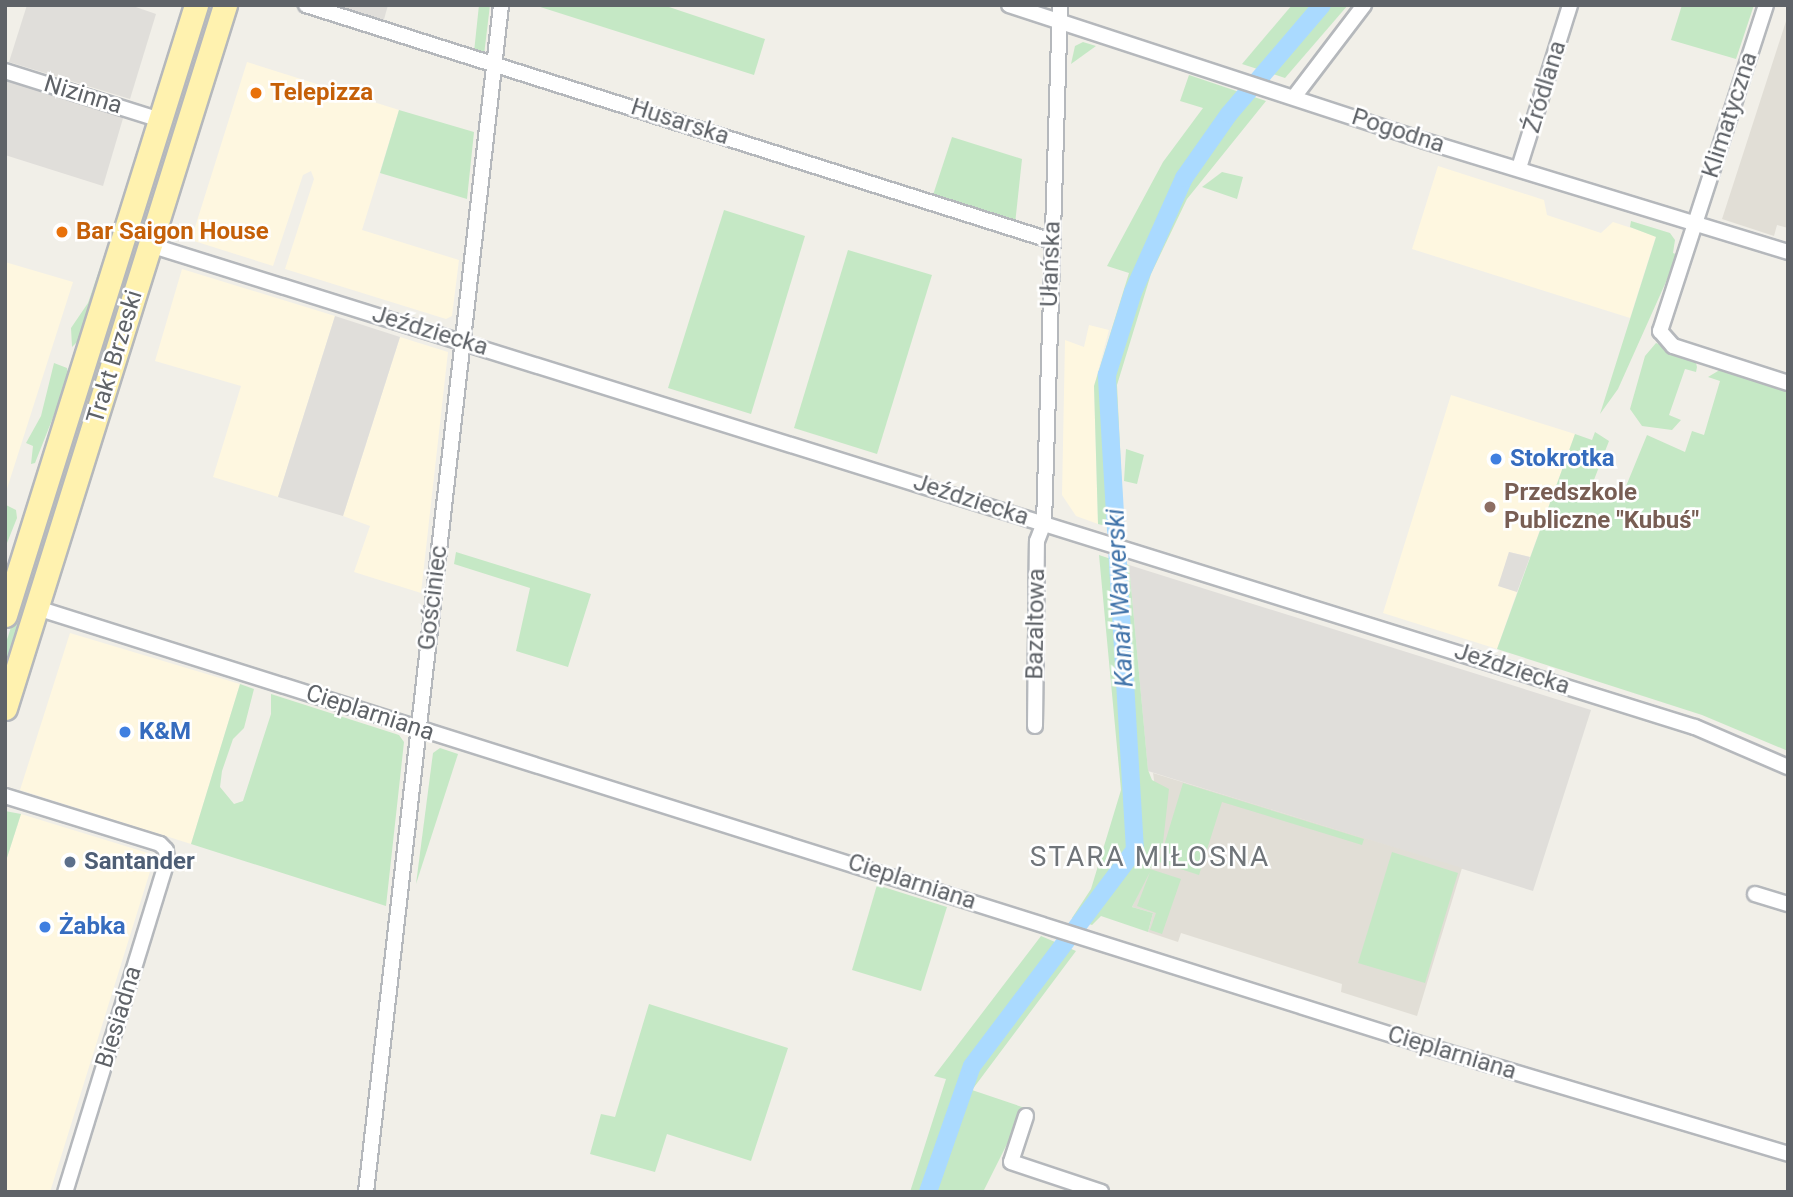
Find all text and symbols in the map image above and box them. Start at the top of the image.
street label: Źródlana [1517,38,1573,136]
street label: Klimatyczna [1696,48,1764,182]
street label: Nizinna [40,69,126,121]
place label: Telepizza [270,79,373,107]
marker: Telepizza [248,85,264,101]
street label: Husarska [627,93,733,151]
street label: Pogodna [1348,103,1448,159]
place label: Bar Saigon House [76,218,269,246]
street label: Ułańska [1035,221,1067,307]
marker: Bar Saigon House [54,224,70,240]
street label: Trakt Brzeski [81,287,149,427]
street label: Jeździecka [369,300,491,362]
place label: Stokrotka [1510,445,1615,473]
marker: Stokrotka [1488,451,1504,467]
street label: Jeździecka [910,468,1032,532]
place label: Przedszkole Publiczne "Kubuś" [1504,479,1699,535]
marker: Przedszkole Publiczne "Kubuś" [1482,499,1498,515]
water label: Kanał Wawerski [1100,508,1140,688]
street label: Gościniec [412,544,454,652]
street label: Bazaltowa [1021,568,1051,680]
street label: Jeździecka [1451,637,1573,701]
street label: Cieplarniana [302,679,438,747]
place label: K&M [139,718,191,746]
marker: K&M [117,724,133,740]
district label: STARA MIŁOSNA [1031,840,1269,874]
place label: Santander [84,848,195,876]
street label: Cieplarniana [844,848,980,916]
marker: Santander [62,854,78,870]
place label: Żabka [59,913,126,941]
marker: Żabka [37,919,53,935]
street label: Biesiadna [90,963,148,1071]
street label: Cieplarniana [1384,1020,1520,1086]

